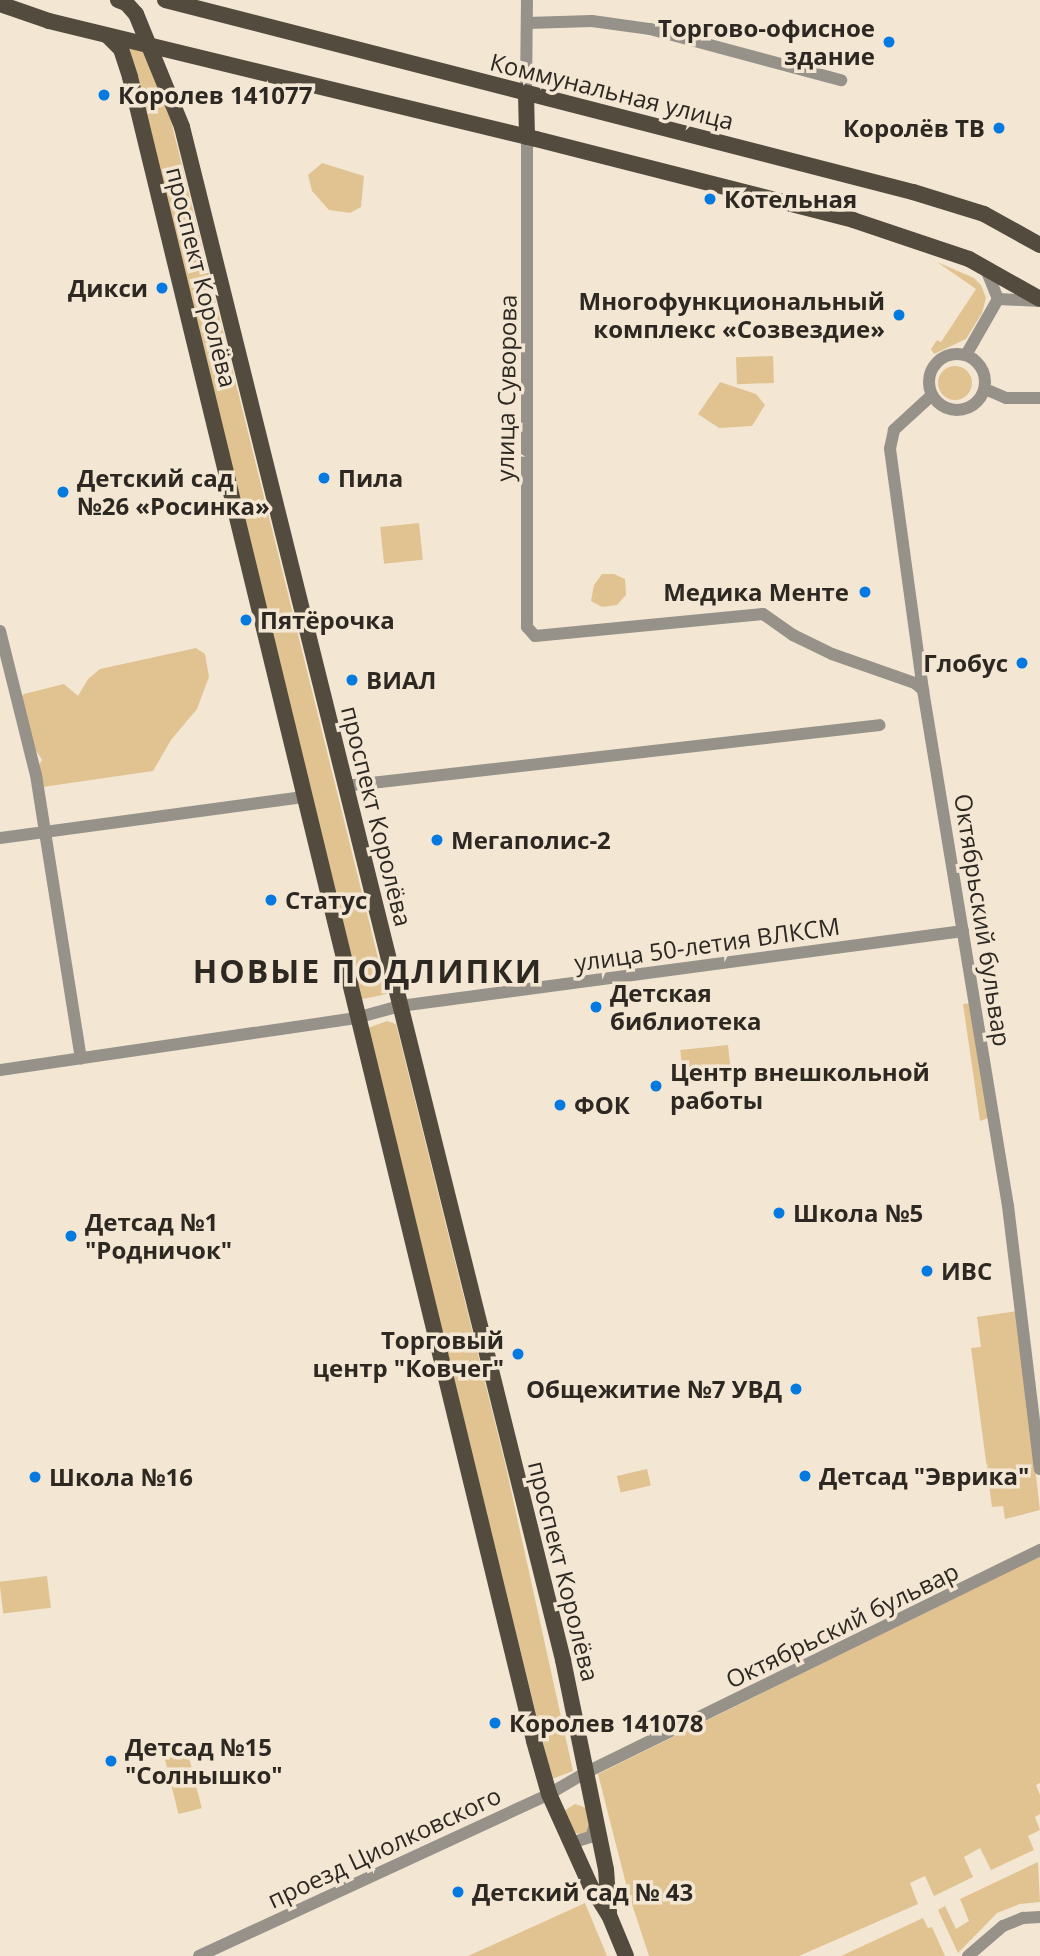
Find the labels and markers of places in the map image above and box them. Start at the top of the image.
place label: Торгово-офисное здание [658,14,875,70]
marker: Торгово-офисное здание [881,34,897,50]
place label: Королев 141077 [118,81,312,109]
marker: Королев 141077 [96,87,112,103]
place label: Королёв ТВ [843,114,985,142]
marker: Королёв ТВ [991,120,1007,136]
place label: Котельная [724,185,857,213]
marker: Котельная [702,191,718,207]
place label: Дикси [68,274,148,302]
marker: Дикси [154,280,170,296]
place label: Многофункциональный комплекс «Созвездие» [579,287,885,343]
marker: Многофункциональный комплекс «Созвездие» [891,307,907,323]
place label: Детский сад №26 «Росинка» [77,464,270,520]
place label: Пила [338,464,403,492]
marker: Пила [316,470,332,486]
marker: Детский сад №26 «Росинка» [55,484,71,500]
place label: Медика Менте [663,578,849,606]
marker: Медика Менте [855,582,875,602]
place label: Пятёрочка [260,606,395,634]
marker: Пятёрочка [238,612,254,628]
place label: Глобус [923,649,1008,677]
marker: Глобус [1014,655,1030,671]
place label: ВИАЛ [366,666,436,694]
marker: ВИАЛ [344,672,360,688]
place label: Мегаполис-2 [451,826,611,854]
marker: Мегаполис-2 [429,832,445,848]
place label: Статус [285,886,367,914]
marker: Статус [263,892,279,908]
place label: Детская библиотека [610,979,762,1035]
marker: Детская библиотека [588,999,604,1015]
place label: Центр внешкольной работы [670,1058,930,1114]
marker: Центр внешкольной работы [648,1078,664,1094]
place label: ФОК [574,1091,630,1119]
marker: ФОК [552,1097,568,1113]
place label: Школа №5 [793,1199,923,1227]
marker: Школа №5 [771,1205,787,1221]
place label: Детсад №1 "Родничок" [85,1208,232,1264]
marker: Детсад №1 "Родничок" [63,1228,79,1244]
place label: ИВС [941,1257,992,1285]
marker: ИВС [919,1263,935,1279]
place label: Торговый центр "Ковчег" [313,1326,504,1382]
marker: Торговый центр "Ковчег" [510,1346,526,1362]
place label: Общежитие №7 УВД [526,1375,782,1403]
marker: Общежитие №7 УВД [788,1381,804,1397]
place label: Детсад "Эврика" [819,1462,1029,1490]
place label: Школа №16 [49,1463,193,1491]
marker: Детсад "Эврика" [797,1468,813,1484]
marker: Школа №16 [27,1469,43,1485]
place label: Королев 141078 [509,1709,703,1737]
marker: Королев 141078 [487,1715,503,1731]
place label: Детсад №15 "Солнышко" [125,1733,283,1789]
marker: Детсад №15 "Солнышко" [103,1753,119,1769]
place label: Детский сад № 43 [472,1878,693,1906]
marker: Детский сад № 43 [450,1884,466,1900]

